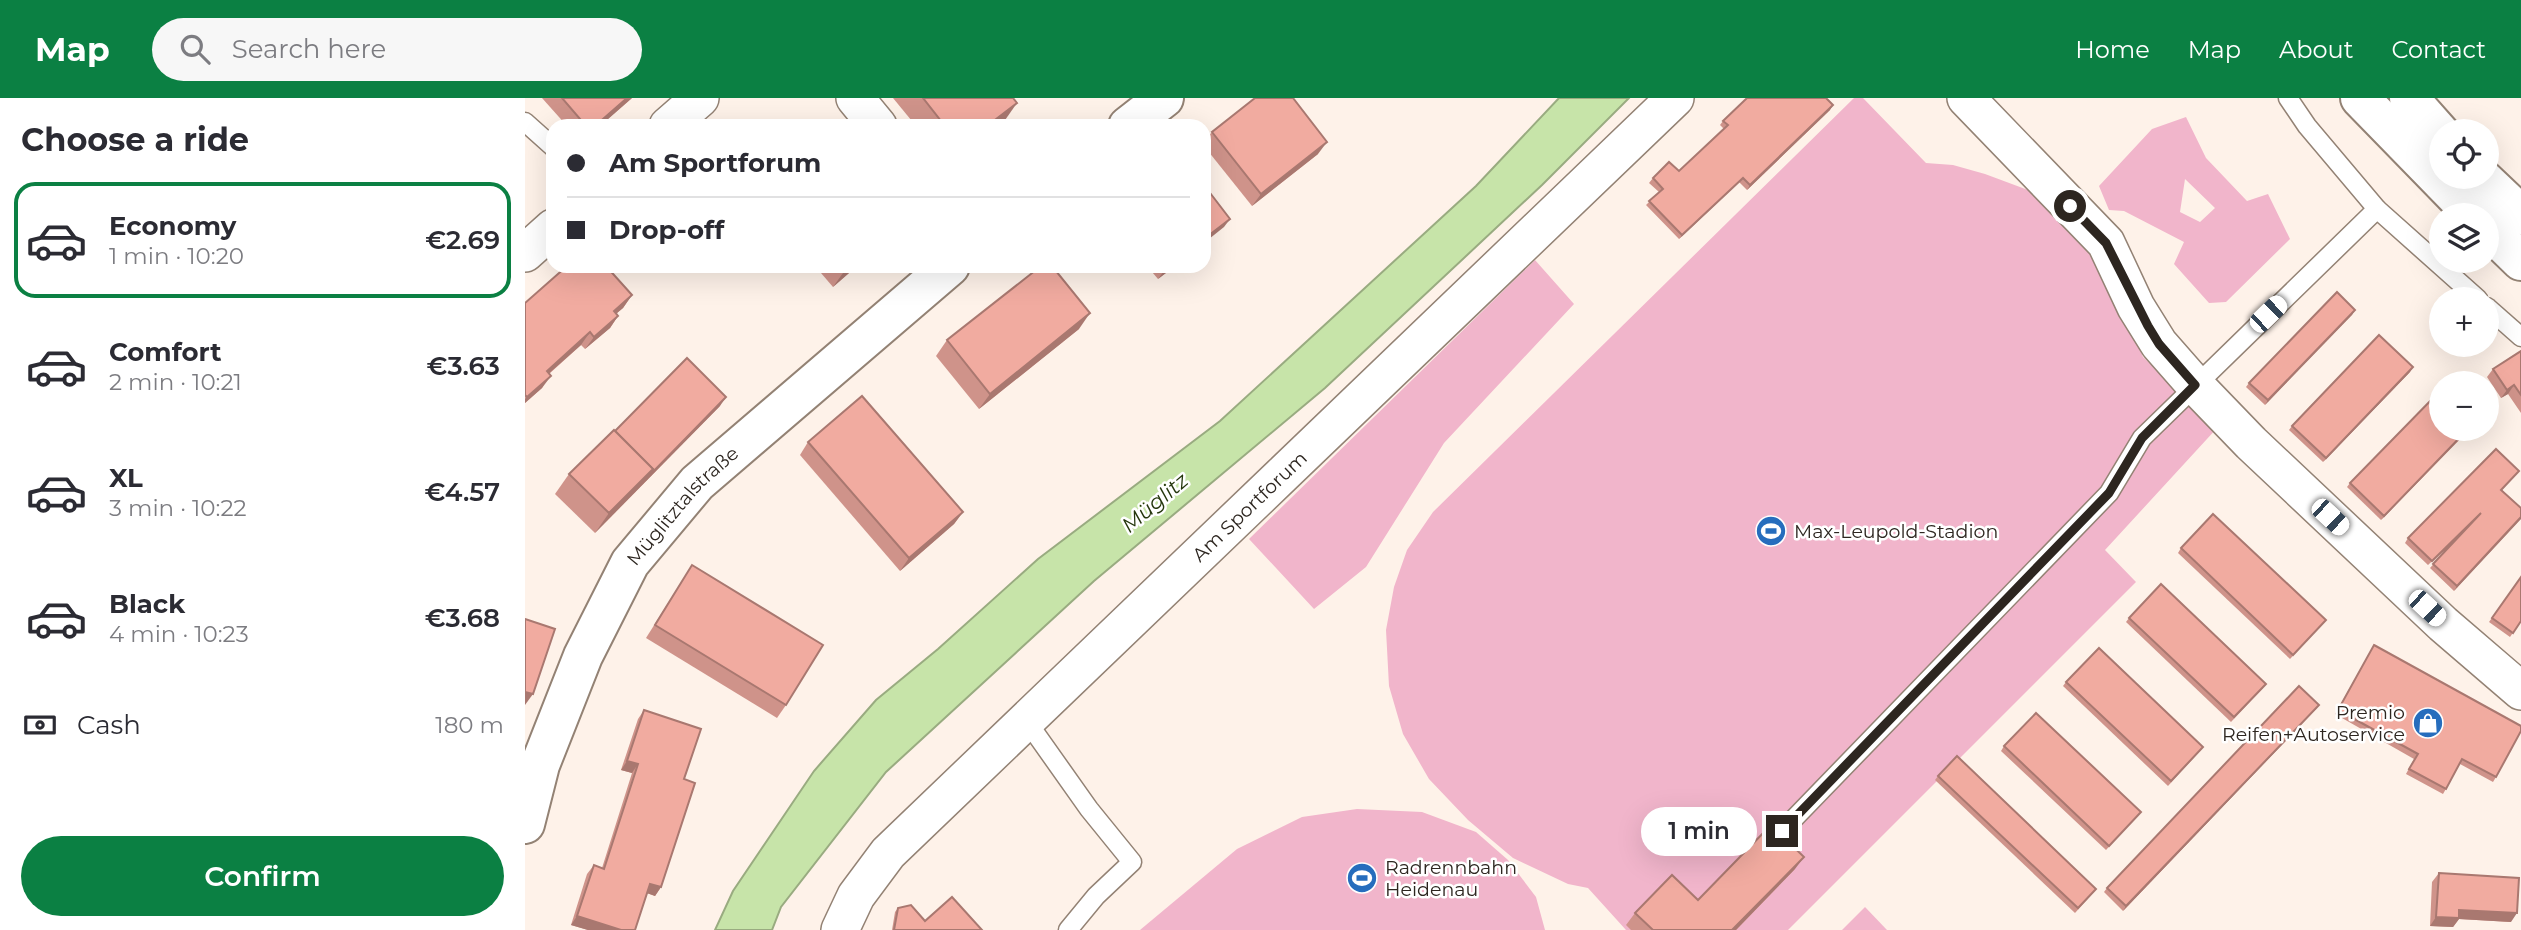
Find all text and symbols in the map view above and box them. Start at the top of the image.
search box [152,18,642,81]
text: Map [35,29,110,69]
icon: search [176,30,214,68]
text: Search here [232,33,386,65]
text: Home [2075,35,2150,64]
text: Map [2188,35,2241,64]
text: About [2279,35,2353,64]
text: Contact [2391,35,2486,64]
map controls [2429,119,2499,441]
button: locate [2429,119,2499,189]
text: Choose a ride [21,120,249,159]
text: Am Sportforum [609,147,821,179]
route start [2054,190,2086,222]
button: layers [2429,203,2499,273]
icon: car [25,209,88,272]
text: Economy [109,210,236,242]
text: Drop-off [609,214,724,246]
text: €2.69 [425,224,500,256]
text: 1 min · 10:20 [109,242,244,270]
button: + [2429,287,2499,357]
car [2246,292,2291,336]
icon: car [25,335,88,398]
text: Comfort [109,336,221,368]
text: €3.63 [427,350,500,382]
text: 2 min · 10:21 [109,368,242,396]
button: − [2429,371,2499,441]
street label: Müglitztalstraße [622,442,743,570]
street label: Am Sportforum [1188,447,1312,567]
icon: car [25,461,88,524]
text: XL [109,462,143,494]
water label: Müglitz [1116,467,1193,538]
text: €4.57 [424,476,500,508]
text: 3 min · 10:22 [109,494,247,522]
car [2308,495,2353,539]
sports icon: Max-Leupold-Stadion [1754,514,1788,548]
place label: Max-Leupold-Stadion [1794,520,1998,543]
car [2405,586,2450,630]
icon: car [25,587,88,650]
text: Black [109,588,185,620]
text: €3.68 [425,602,500,634]
text: 4 min · 10:23 [109,620,249,648]
place label: Premio Reifen+Autoservice [2222,701,2405,746]
icon: cash [21,706,59,744]
shop icon: Premio Reifen+Autoservice [2411,706,2445,740]
text: Cash [77,709,141,741]
text: 180 m [435,711,504,739]
callout: 1 min [1642,806,1757,856]
route end [1766,815,1798,847]
text: 1 min [1668,817,1730,845]
button: Confirm [21,836,504,916]
place label: Radrennbahn Heidenau [1385,856,1517,901]
sports icon: Radrennbahn Heidenau [1345,861,1379,895]

